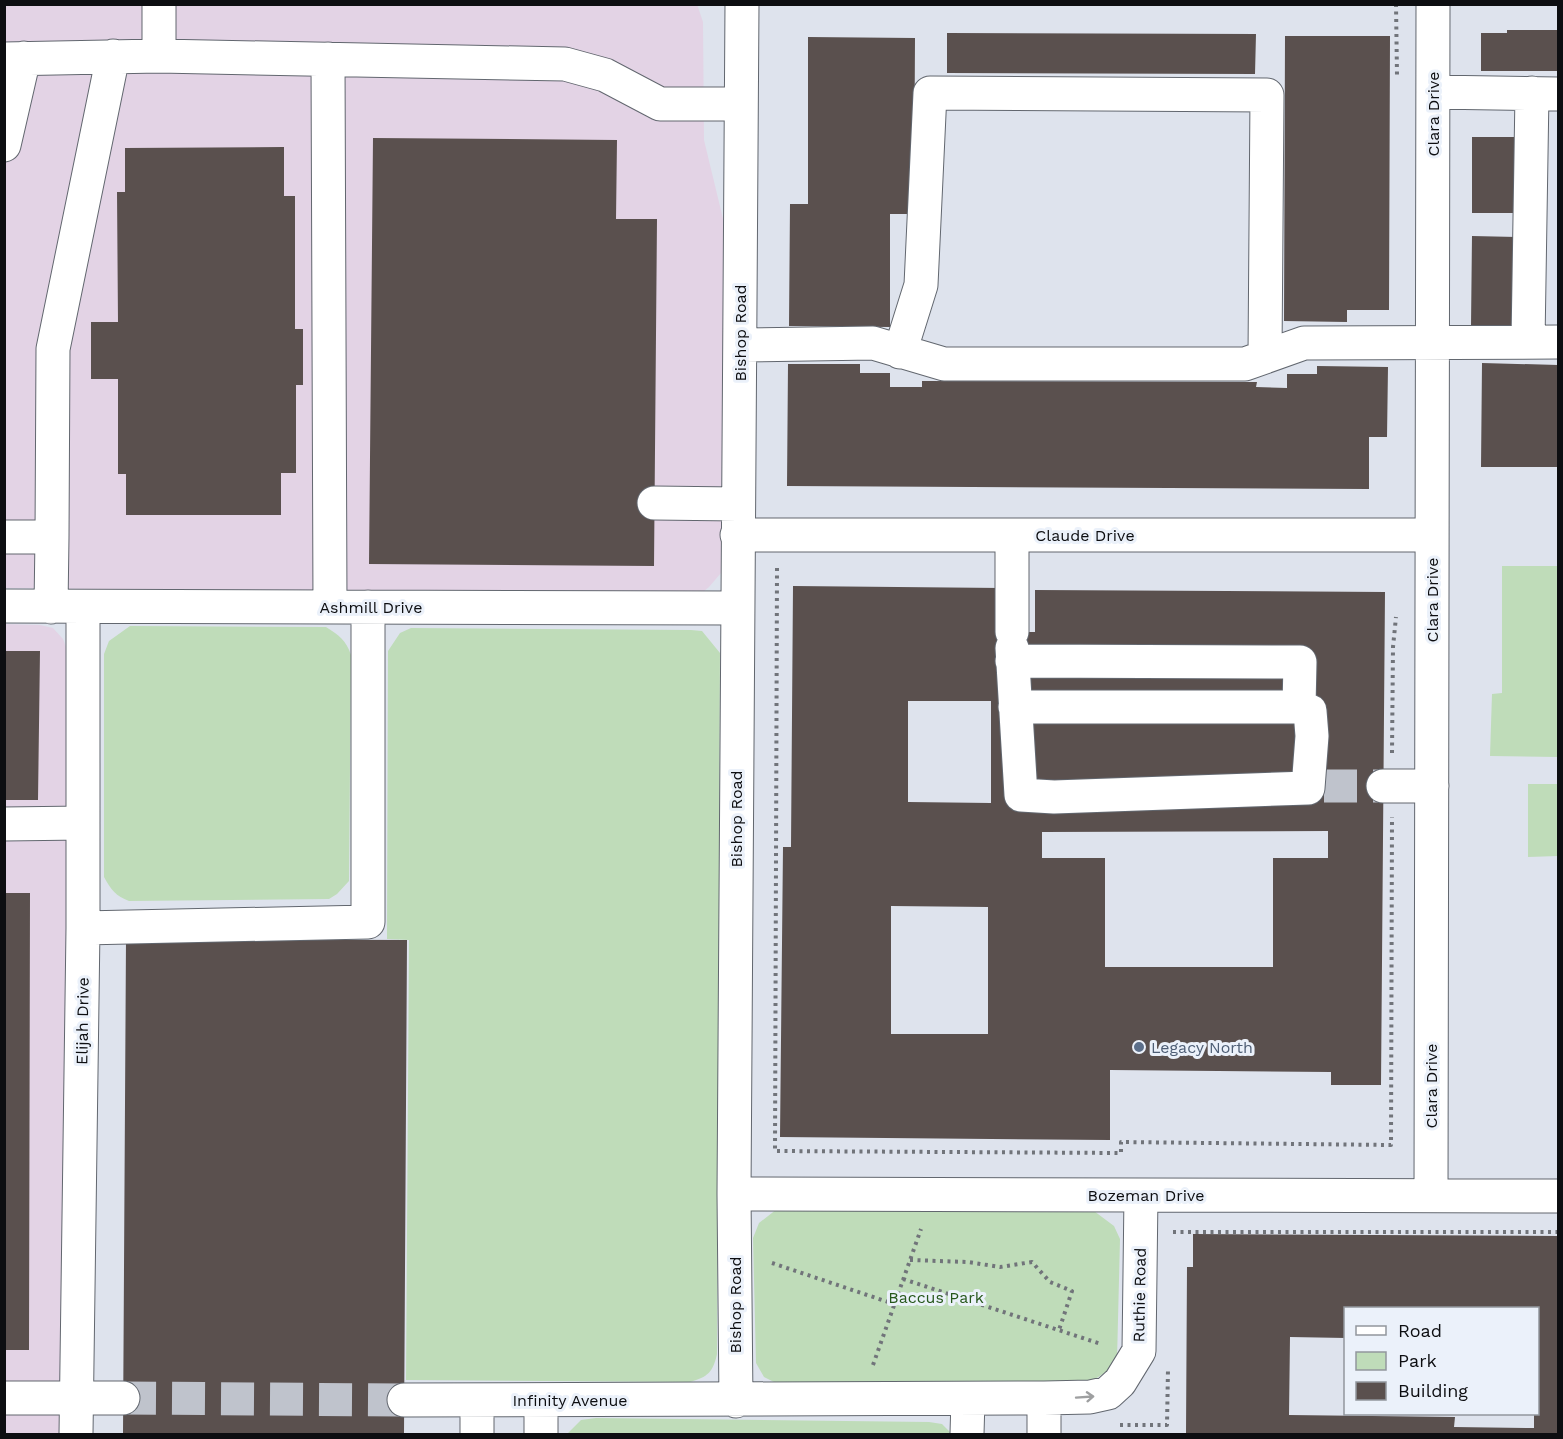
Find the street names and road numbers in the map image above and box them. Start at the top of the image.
street label: Clara Drive [1424,71,1443,157]
street label: Bishop Road [731,284,750,382]
street label: Claude Drive [1035,526,1135,545]
street label: Clara Drive [1423,557,1442,643]
street label: Ashmill Drive [320,598,422,617]
street label: Bishop Road [727,770,746,868]
street label: Elijah Drive [72,977,93,1065]
street label: Clara Drive [1422,1043,1441,1129]
street label: Bozeman Drive [1087,1186,1205,1205]
street label: Ruthie Road [1129,1247,1150,1343]
street label: Bishop Road [726,1256,745,1354]
street label: Infinity Avenue [512,1391,628,1410]

